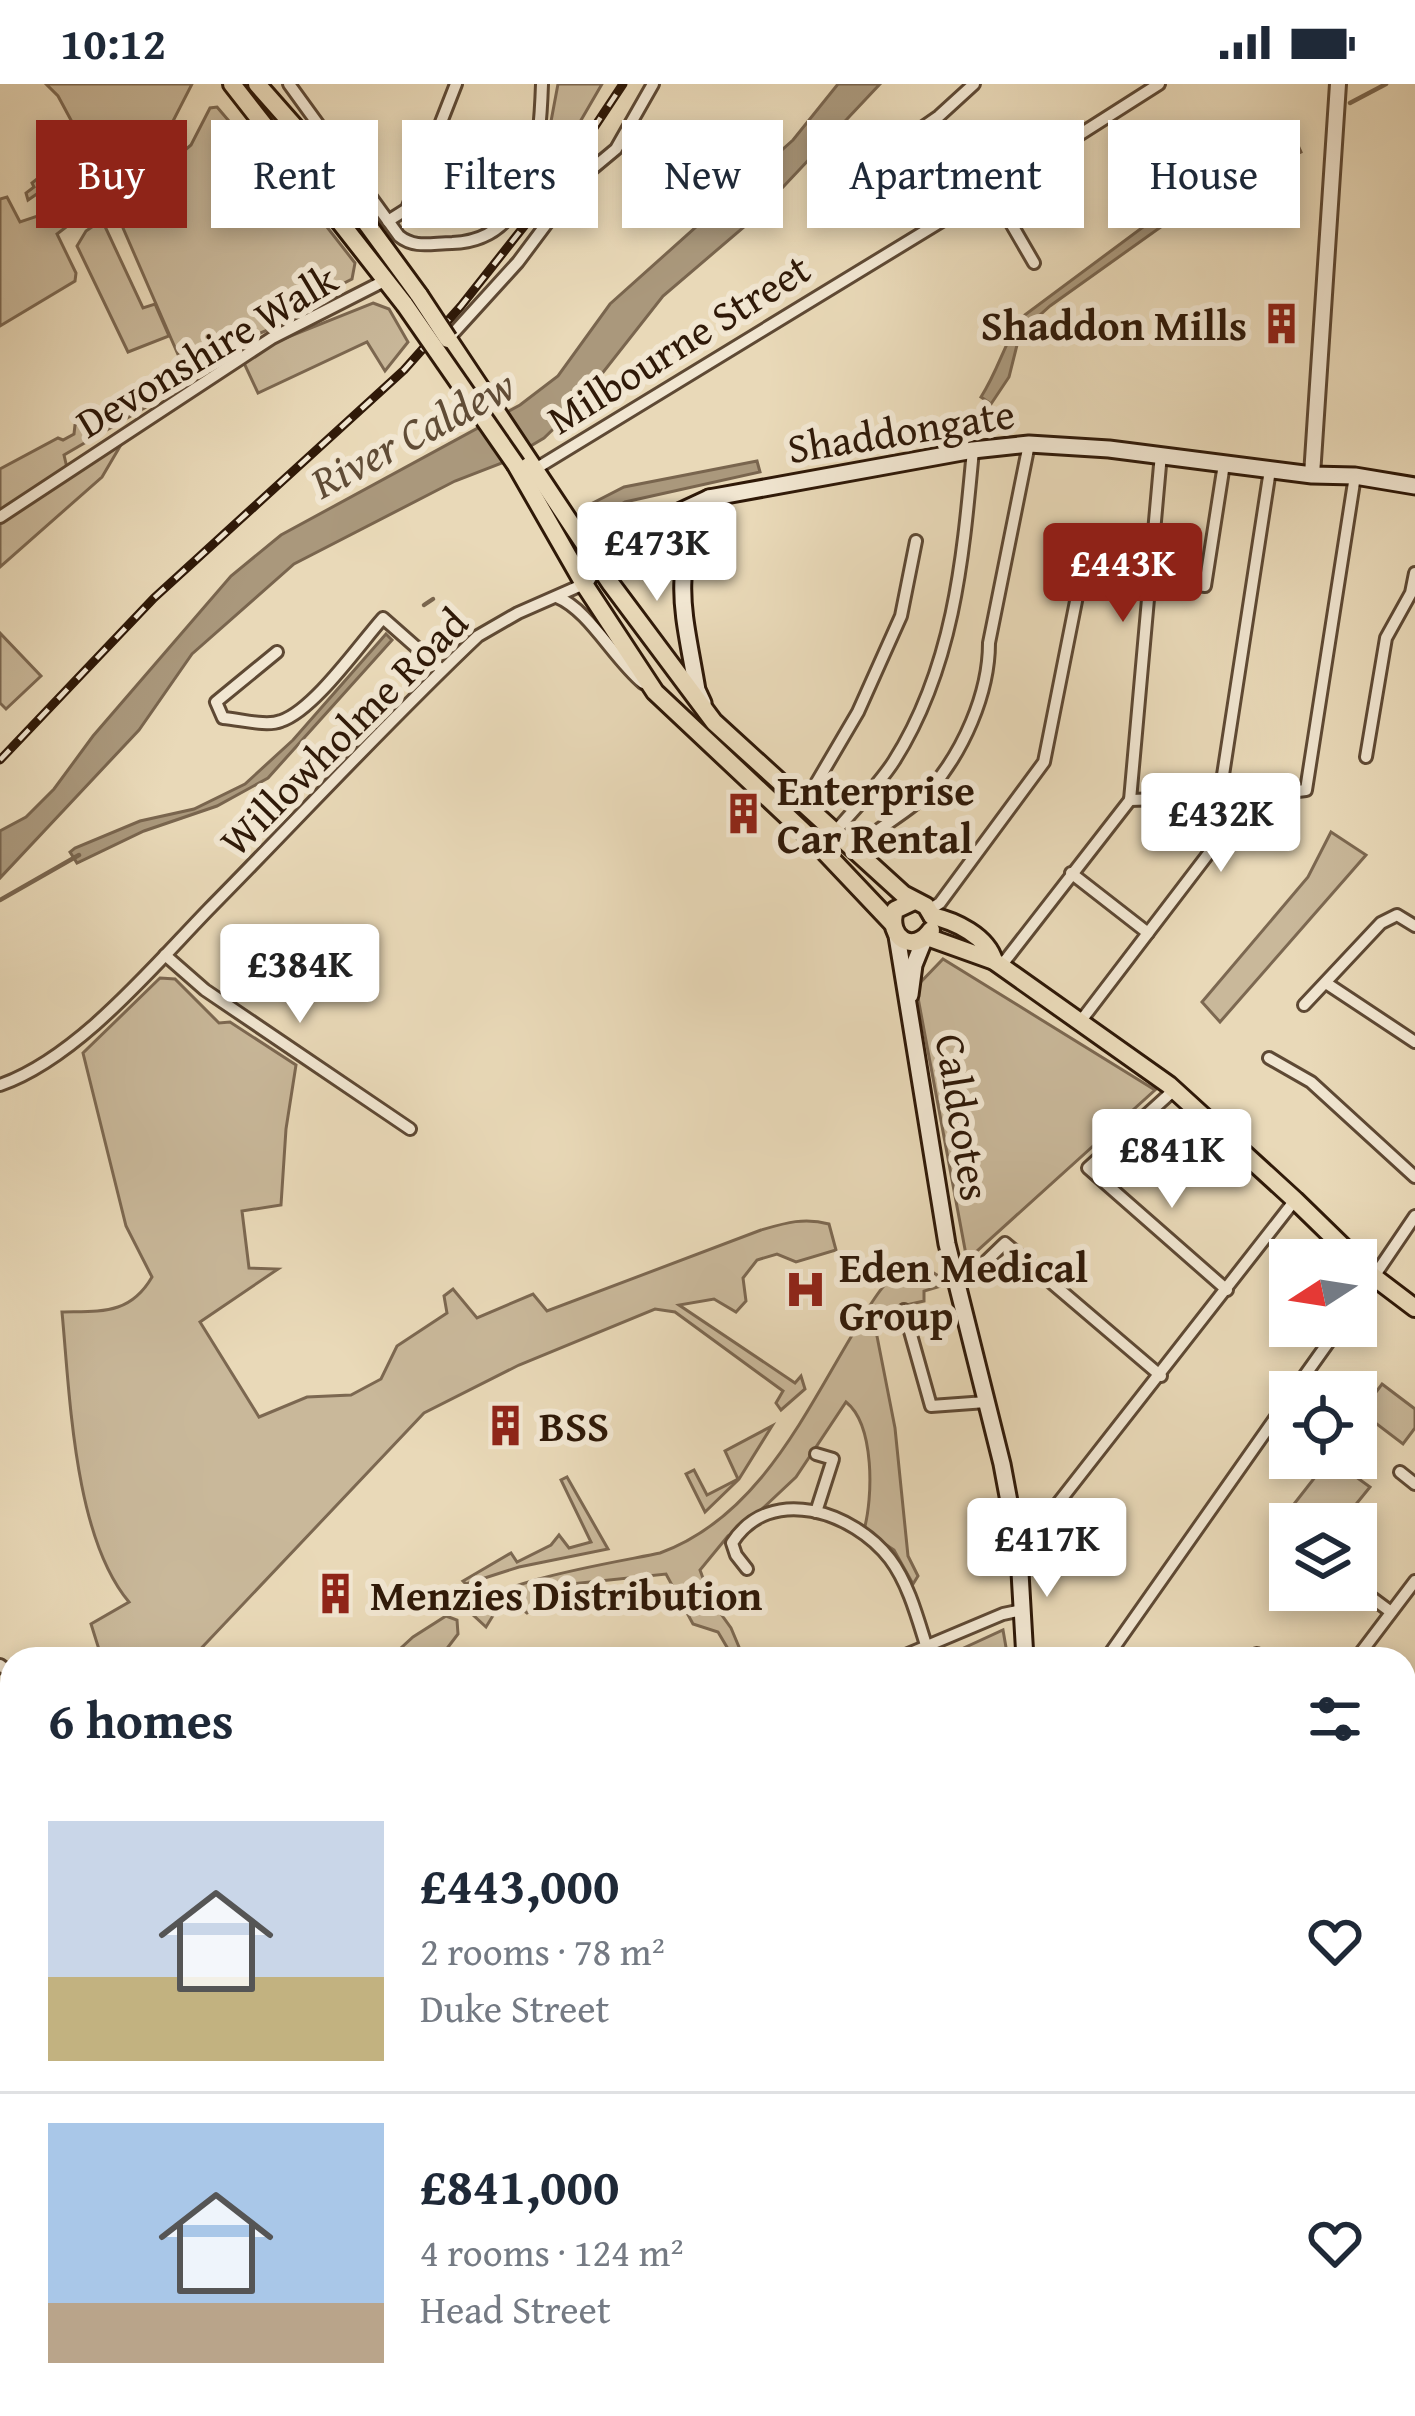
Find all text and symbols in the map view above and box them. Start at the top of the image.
text: 10:12 [60,10,166,75]
chip: Buy [36,120,187,228]
chip: Rent [211,120,378,228]
chip: Filters [402,120,598,228]
chip: New [622,120,783,228]
chip: Apartment [807,120,1084,228]
chip: House [1108,120,1300,228]
street label: Milbourne Street [535,238,822,448]
street label: Devonshire Walk [64,248,349,452]
place label: Shaddon Mills [981,294,1247,355]
building icon: Shaddon Mills [1258,301,1304,347]
water label: River Caldew [298,352,525,514]
street label: Shaddongate [783,382,1019,478]
pin: £473K [573,502,741,604]
text: £473K [604,512,710,569]
pin: £443K [1039,523,1207,625]
text: £443K [1070,533,1176,590]
street label: Willowholme Road [205,592,482,869]
place label: Enterprise Car Rental [777,759,975,868]
pin: £432K [1137,773,1305,875]
text: £432K [1168,783,1274,840]
building icon: Enterprise Car Rental [720,790,766,836]
pin: £384K [216,924,384,1026]
text: £384K [247,934,353,991]
street label: Caldcotes [921,1029,1007,1205]
pin: £841K [1088,1109,1256,1211]
text: £841K [1119,1119,1225,1176]
place label: Eden Medical Group [839,1236,1088,1345]
north arrow [1269,1239,1377,1347]
map controls [1269,1239,1377,1611]
hospital icon: Eden Medical Group [782,1267,828,1313]
button: locate [1269,1371,1377,1479]
place label: BSS [539,1395,609,1456]
building icon: BSS [482,1402,528,1448]
pin: £417K [963,1498,1131,1600]
button: layers [1269,1503,1377,1611]
text: £417K [994,1508,1100,1565]
place label: Menzies Distribution [370,1564,763,1625]
building icon: Menzies Distribution [313,1571,359,1617]
text: 6 homes [48,1682,234,1757]
icon: filters [1302,1686,1368,1752]
text: £443,000 [420,1847,619,1922]
icon: home [144,1869,288,2013]
icon: heart [1302,1908,1368,1974]
text: 2 rooms · 78 m² [420,1922,665,1979]
text: Duke Street [420,1979,609,2036]
text: £841,000 [420,2148,619,2223]
icon: home [144,2171,288,2315]
icon: heart [1302,2210,1368,2276]
text: 4 rooms · 124 m² [420,2223,684,2280]
text: Head Street [420,2280,611,2337]

